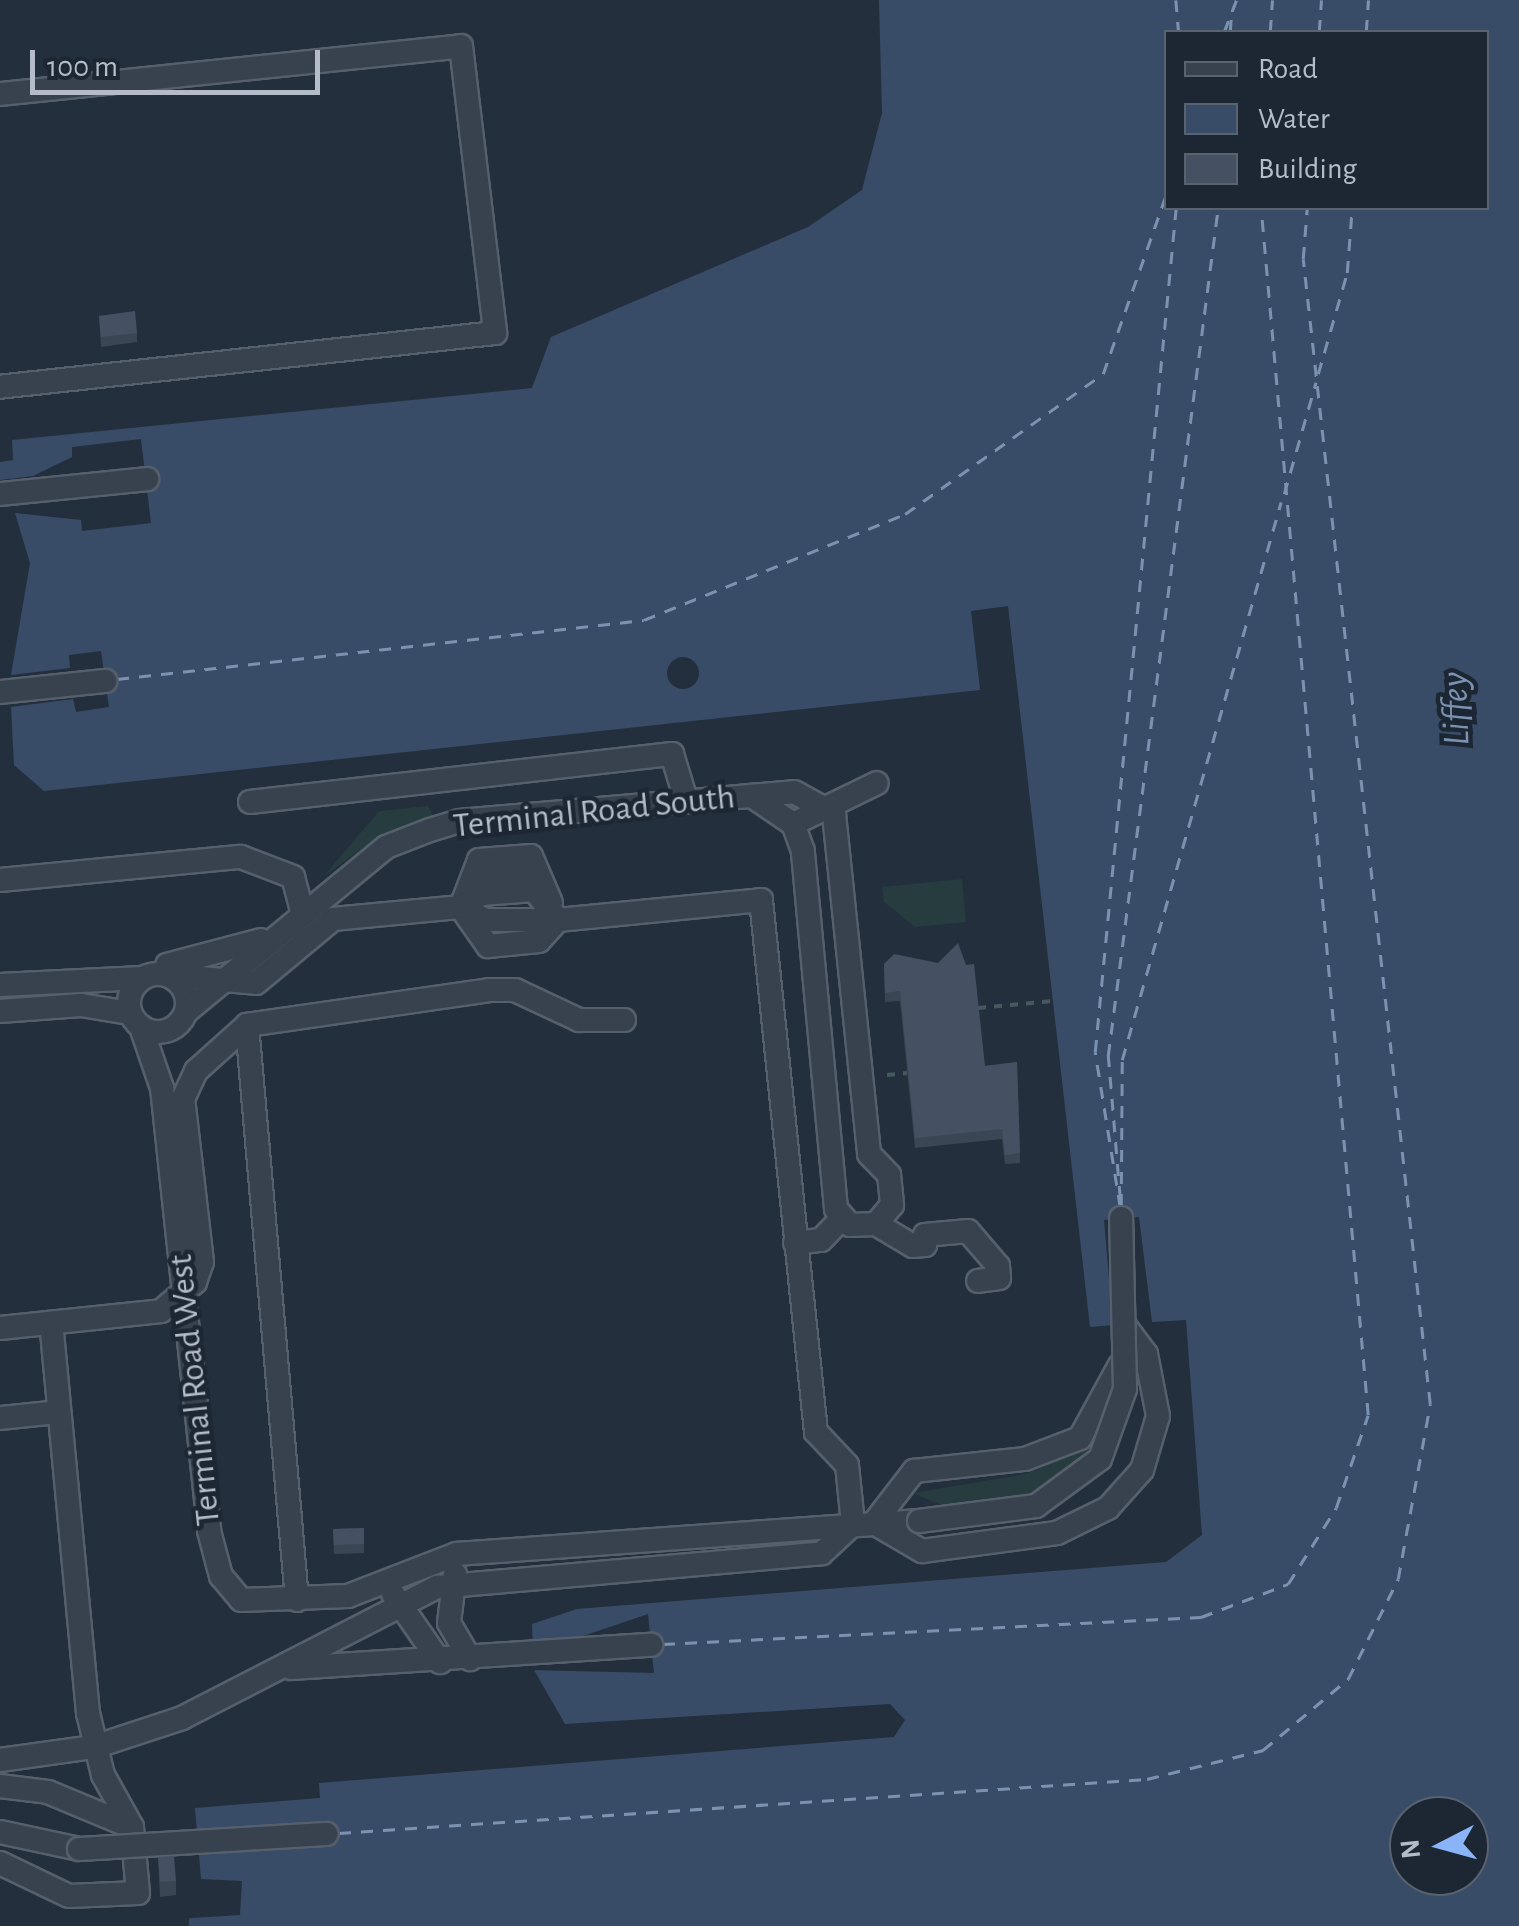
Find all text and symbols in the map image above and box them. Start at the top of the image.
scale bar [35,30,325,92]
legend [1164,30,1489,210]
text: 100 m [47,52,118,82]
text: Road [1258,54,1318,84]
text: Water [1258,104,1330,134]
text: Building [1258,154,1357,184]
water label: Liffey [1433,671,1481,747]
street label: Terminal Road South [451,776,737,848]
street label: Terminal Road West [160,1252,230,1528]
north arrow [1389,1796,1489,1896]
text: N [1396,1838,1426,1860]

